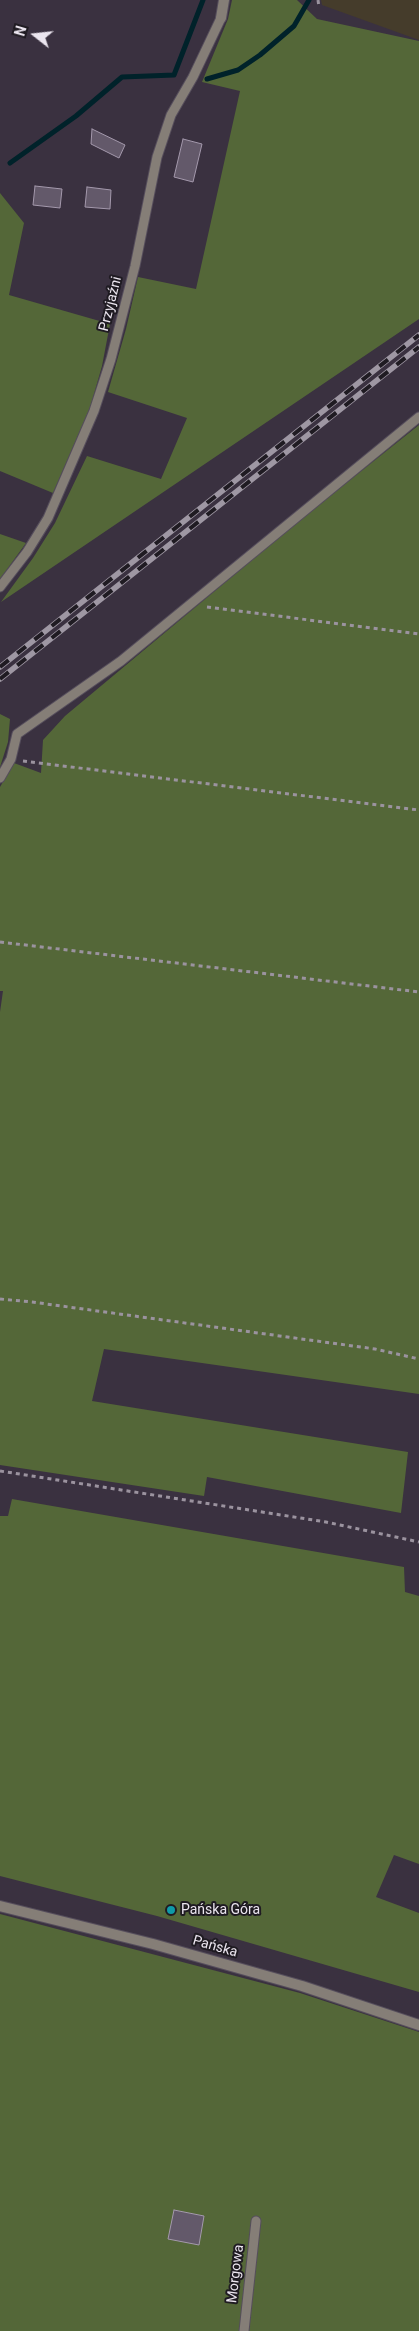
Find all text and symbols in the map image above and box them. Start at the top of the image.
north arrow [10,10,60,60]
text: N [12,24,30,38]
street label: Przyjaźni [96,275,126,333]
place label: Pańska Góra [181,1902,260,1918]
marker: Pańska Góra [165,1904,177,1916]
street label: Pańska [191,1933,239,1961]
street label: Morgowa [224,2244,248,2304]

